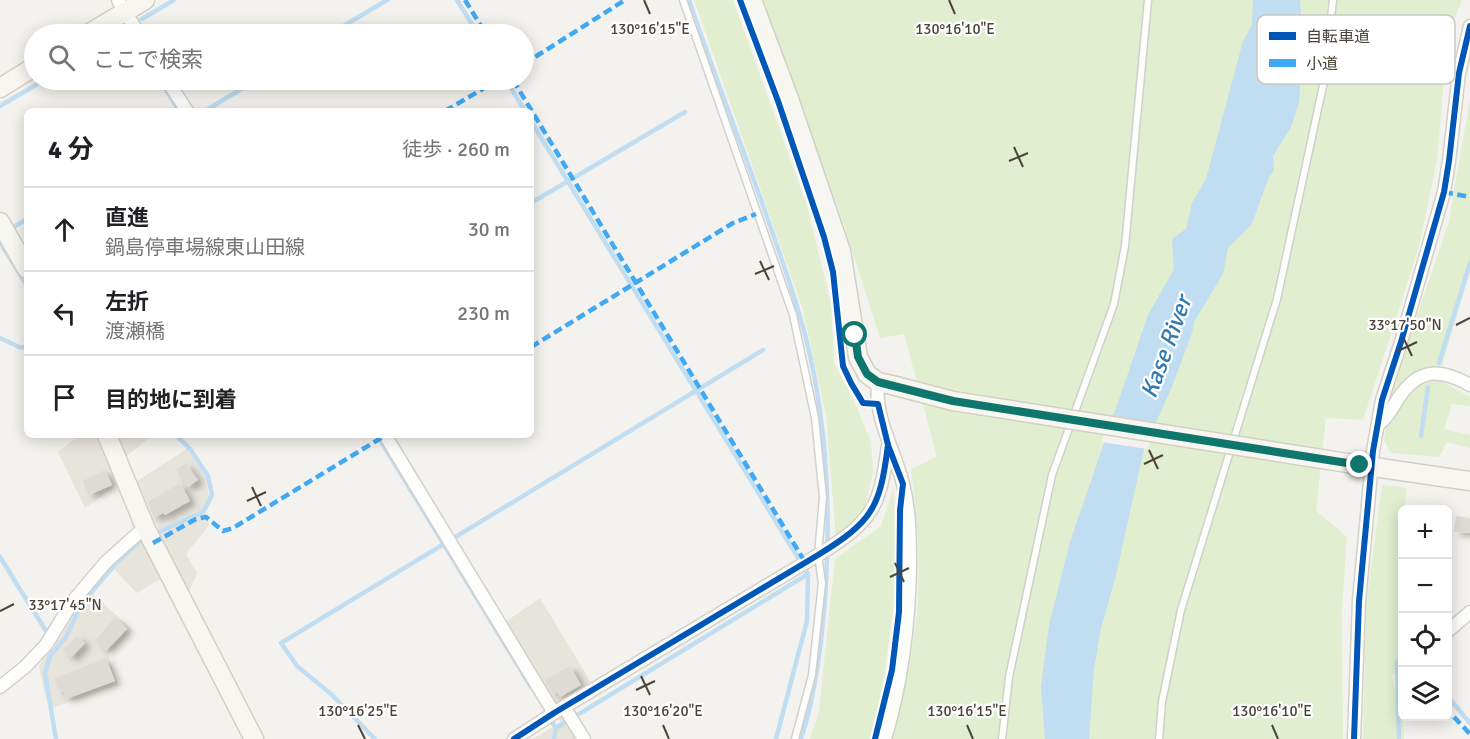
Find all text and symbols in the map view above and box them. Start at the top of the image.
legend [1257,15,1455,84]
text: 130°16'15"E [610,20,690,38]
text: 130°16'10"E [915,20,995,38]
search box [24,24,534,90]
text: 自転車道 [1306,27,1370,47]
icon: search [45,41,78,74]
text: ここで検索 [93,46,203,73]
text: 小道 [1306,54,1338,74]
text: 4 分 [48,134,94,166]
text: 徒歩 · 260 m [402,137,510,162]
text: 直進 [105,204,149,231]
icon: ahead [48,213,81,246]
text: 30 m [468,217,510,242]
text: 鍋島停車場線東山田線 [105,235,305,260]
text: 左折 [105,288,149,315]
water label: Kase River [1134,289,1199,402]
icon: left [48,297,81,330]
text: 230 m [457,301,510,326]
text: 33°17'50"N [1368,316,1442,334]
text: 渡瀬橋 [105,319,165,344]
route start [841,321,867,347]
icon: arrive [48,381,81,414]
text: 目的地に到着 [105,386,237,413]
route end [1346,451,1372,477]
map controls [1398,505,1452,721]
button: + [1398,505,1452,559]
button: − [1398,559,1452,613]
text: 33°17'45"N [28,596,102,614]
button: locate [1398,613,1452,667]
button: layers [1398,667,1452,721]
text: 130°16'25"E [318,702,398,720]
text: 130°16'20"E [623,702,703,720]
text: 130°16'15"E [927,702,1007,720]
text: 130°16'10"E [1232,702,1312,720]

